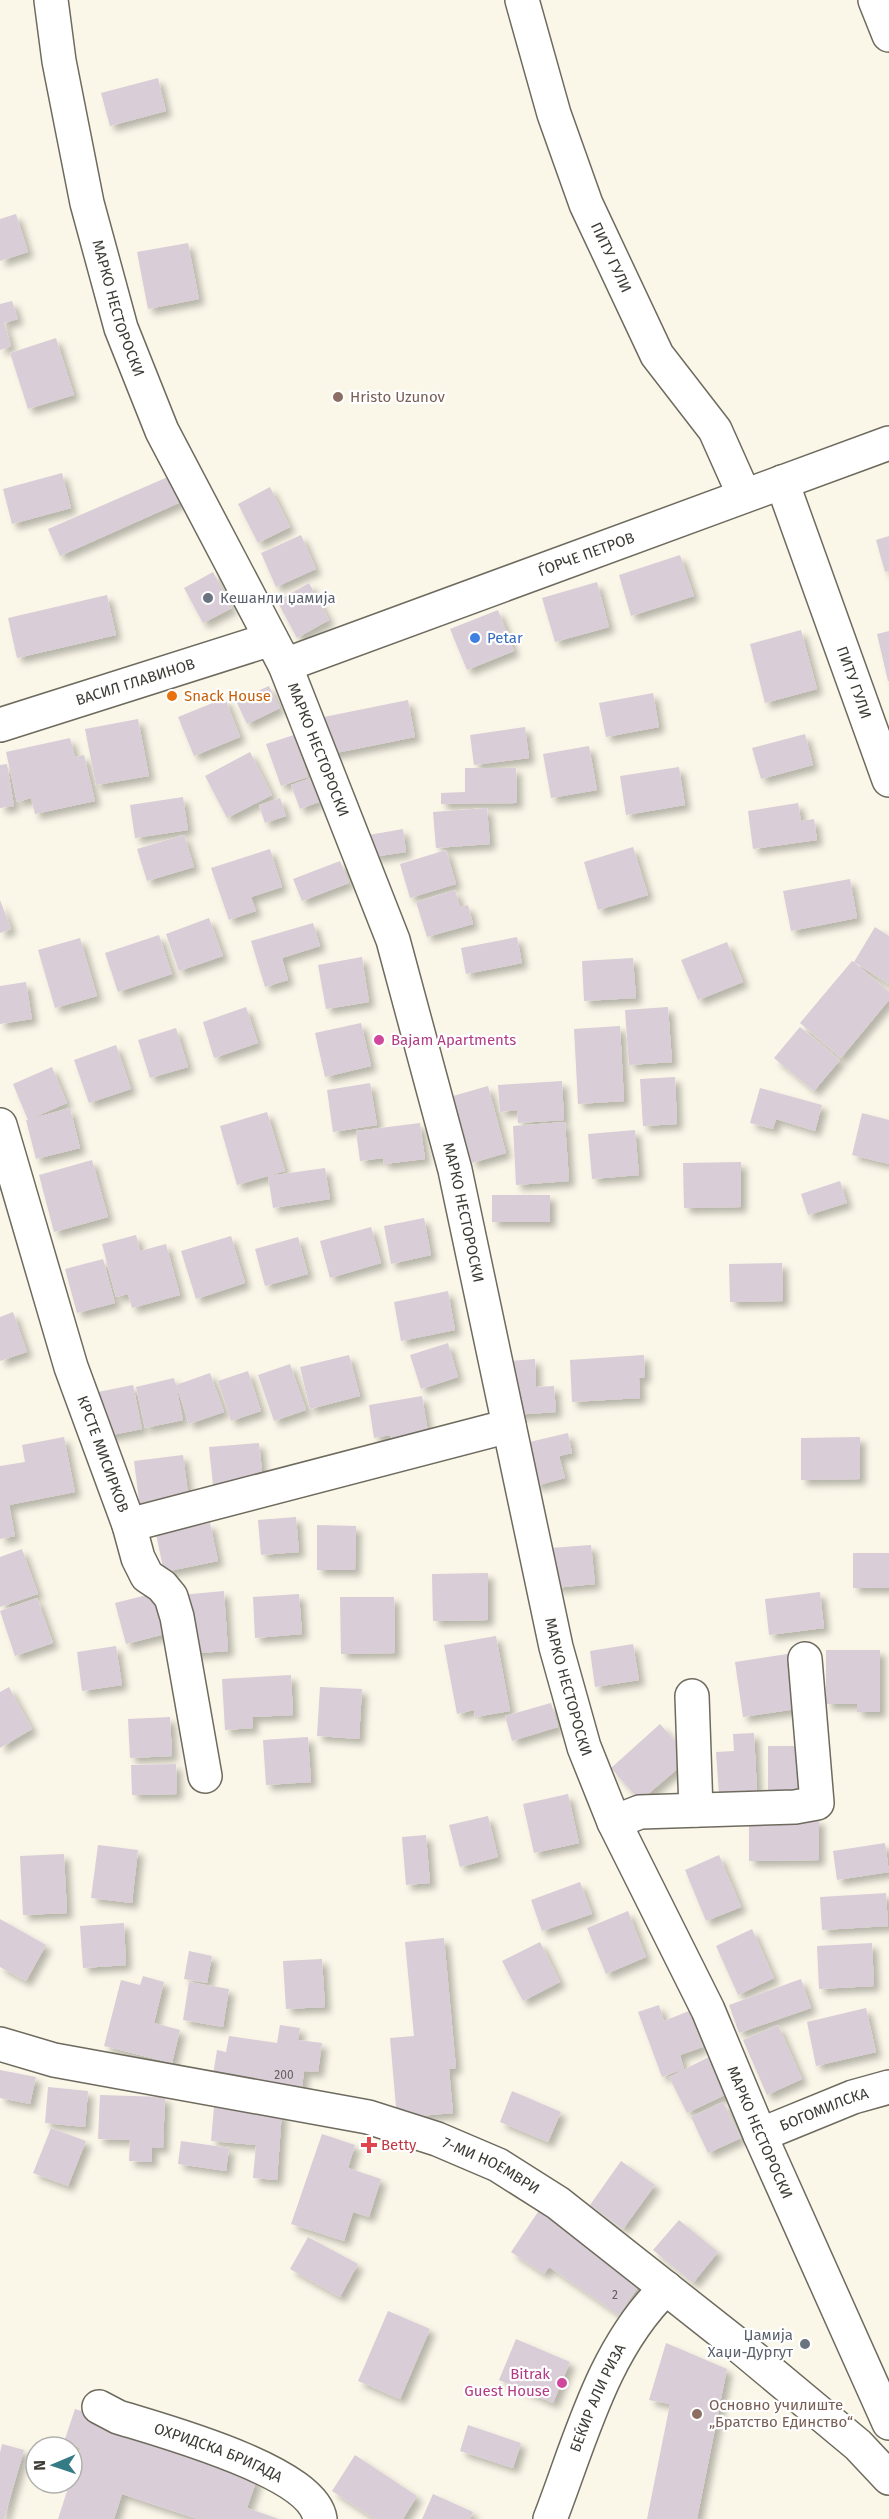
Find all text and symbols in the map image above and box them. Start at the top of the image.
street label: ПИТУ ГУЛИ [587,219,635,296]
street label: МАРКО НЕСТОРОСКИ [88,238,148,379]
place label: Hristo Uzunov [350,388,446,406]
marker: Hristo Uzunov [331,390,345,404]
street label: ЃОРЧЕ ПЕТРОВ [536,528,637,580]
place label: Кешанли џамија [220,589,336,607]
marker: Кешанли џамија [201,591,215,605]
place label: Petar [487,629,523,647]
marker: Petar [468,631,482,645]
street label: ПИТУ ГУЛИ [833,644,875,721]
street label: ВАСИЛ ГЛАВИНОВ [73,655,197,709]
street label: МАРКО НЕСТОРОСКИ [284,680,353,819]
place label: Snack House [184,687,271,705]
marker: Snack House [165,689,179,703]
place label: Bajam Apartments [391,1031,516,1049]
marker: Bajam Apartments [372,1033,386,1047]
street label: МАРКО НЕСТОРОСКИ [439,1141,488,1284]
street label: КРСТЕ МИСИРКОВ [73,1393,133,1515]
street label: МАРКО НЕСТОРОСКИ [541,1616,596,1759]
street label: МАРКО НЕСТОРОСКИ [723,2063,796,2202]
house number: 200 [274,2068,294,2082]
street label: БОГОМИЛСКА [777,2084,871,2135]
street label: 7-МИ НОЕМВРИ [440,2133,543,2198]
place label: Betty [381,2136,417,2154]
marker: Betty [362,2138,376,2152]
house number: 2 [612,2288,618,2302]
place label: Џамија Хаџи-Дургут [707,2326,793,2361]
marker: Џамија Хаџи-Дургут [798,2337,812,2351]
street label: БЕЌИР АЛИ РИЗА [566,2340,630,2455]
place label: Bitrak Guest House [464,2365,550,2400]
marker: Bitrak Guest House [555,2376,569,2390]
place label: Основно училиште „Братство Единство“ [709,2396,853,2431]
marker: Основно училиште „Братство Единство“ [690,2407,704,2421]
street label: ОХРИДСКА БРИГАДА [152,2419,286,2486]
north arrow [24,2435,84,2495]
text: N [30,2460,49,2471]

